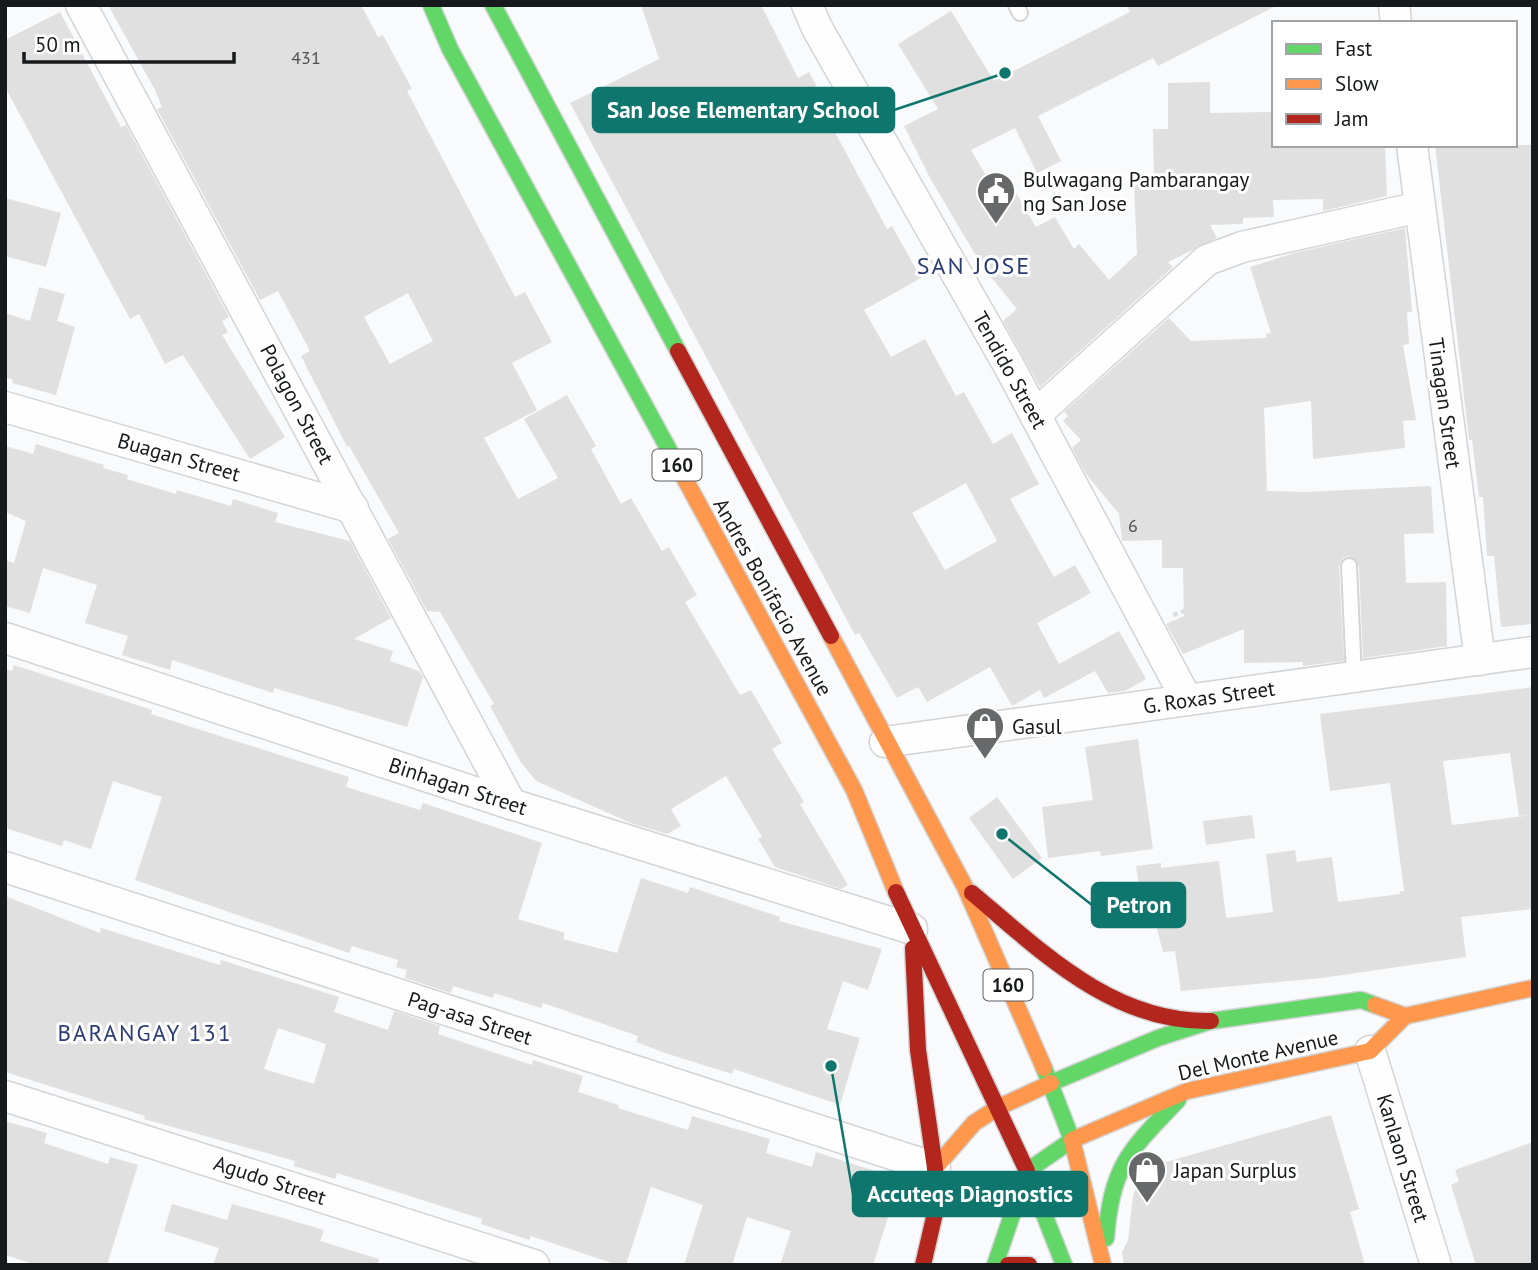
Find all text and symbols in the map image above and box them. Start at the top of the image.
scale bar [24,21,234,65]
legend [1272,21,1517,147]
text: 50 m [35,31,81,58]
text: Fast [1335,35,1372,62]
house number: 431 [291,46,321,69]
text: Slow [1335,70,1379,97]
callout: San Jose Elementary School [593,88,894,132]
text: San Jose Elementary School [607,95,879,124]
text: Jam [1334,105,1369,132]
place label: Bulwagang Pambarangay ng San Jose [1023,166,1250,217]
public building icon: Bulwagang Pambarangay ng San Jose [975,170,1017,225]
district label: SAN JOSE [917,250,1031,281]
street label: Tendido Street [967,307,1053,433]
street label: Tinagan Street [1422,336,1468,470]
street label: Polagon Street [254,339,340,469]
street label: Buagan Street [115,427,243,487]
road number: 160 [652,450,702,480]
street label: Andres Bonifacio Avenue [707,493,839,701]
house number: 6 [1128,514,1138,537]
street label: G. Roxas Street [1141,674,1277,720]
shop icon: Gasul [964,705,1006,760]
place label: Gasul [1012,713,1062,740]
street label: Binhagan Street [385,751,531,821]
callout: Petron [1092,883,1185,927]
text: Petron [1107,890,1172,919]
road number: 160 [984,970,1032,1001]
street label: Pag-asa Street [404,985,536,1051]
district label: BARANGAY 131 [58,1018,232,1047]
street label: Del Monte Avenue [1175,1023,1341,1087]
street label: Kanlaon Street [1371,1091,1435,1225]
street label: Agudo Street [210,1149,330,1211]
shop icon: Japan Surplus [1126,1149,1168,1204]
place label: Japan Surplus [1173,1157,1297,1184]
callout: Accuteqs Diagnostics [853,1172,1087,1216]
text: Accuteqs Diagnostics [867,1179,1073,1208]

